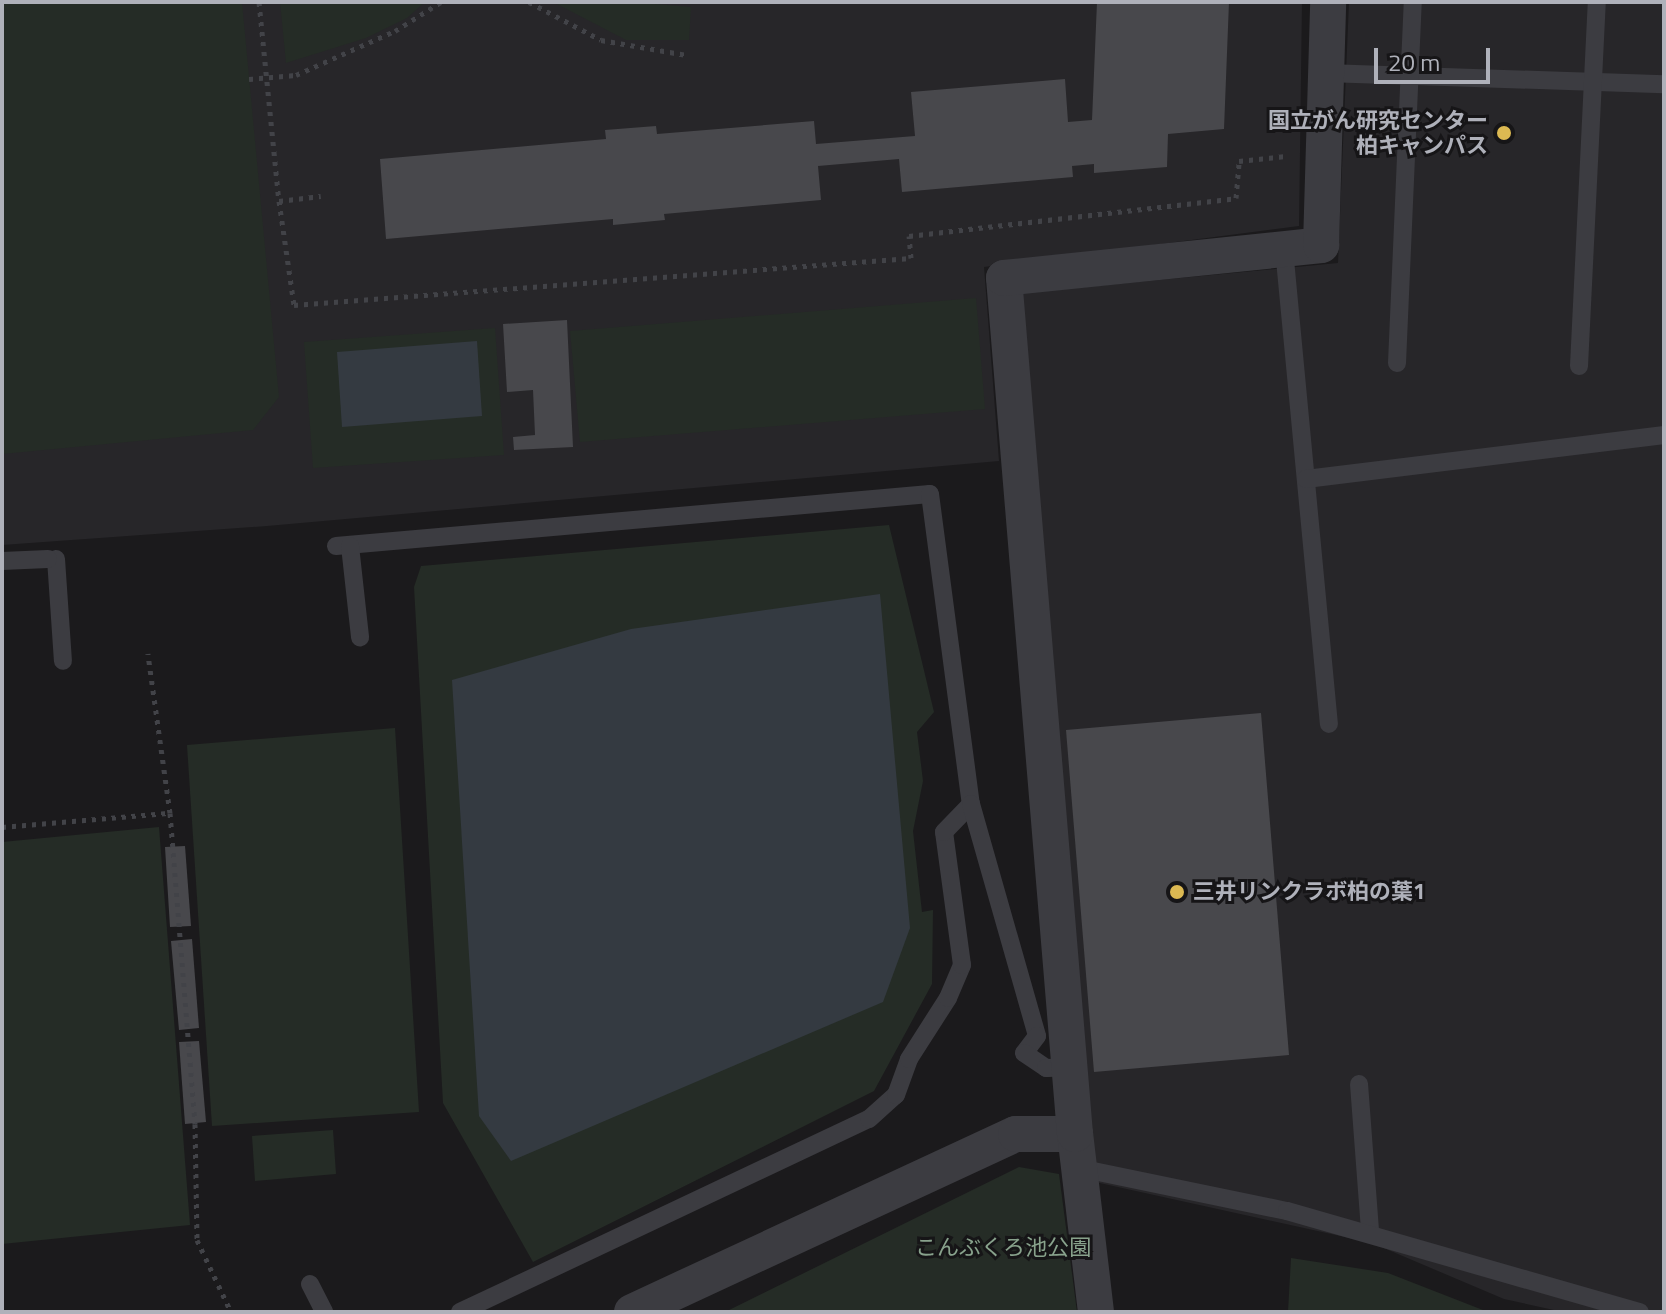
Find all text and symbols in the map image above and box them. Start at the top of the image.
scale bar [1378,32,1494,82]
text: 20 m [1388,44,1440,80]
place label: 国立がん研究センター 柏キャンパス [1268,107,1488,158]
marker: 国立がん研究センター 柏キャンパス [1495,124,1513,142]
place label: 三井リンクラボ柏の葉1 [1193,879,1425,905]
marker: 三井リンクラボ柏の葉1 [1168,883,1186,901]
park label: こんぶくろ池公園 [915,1235,1091,1261]

